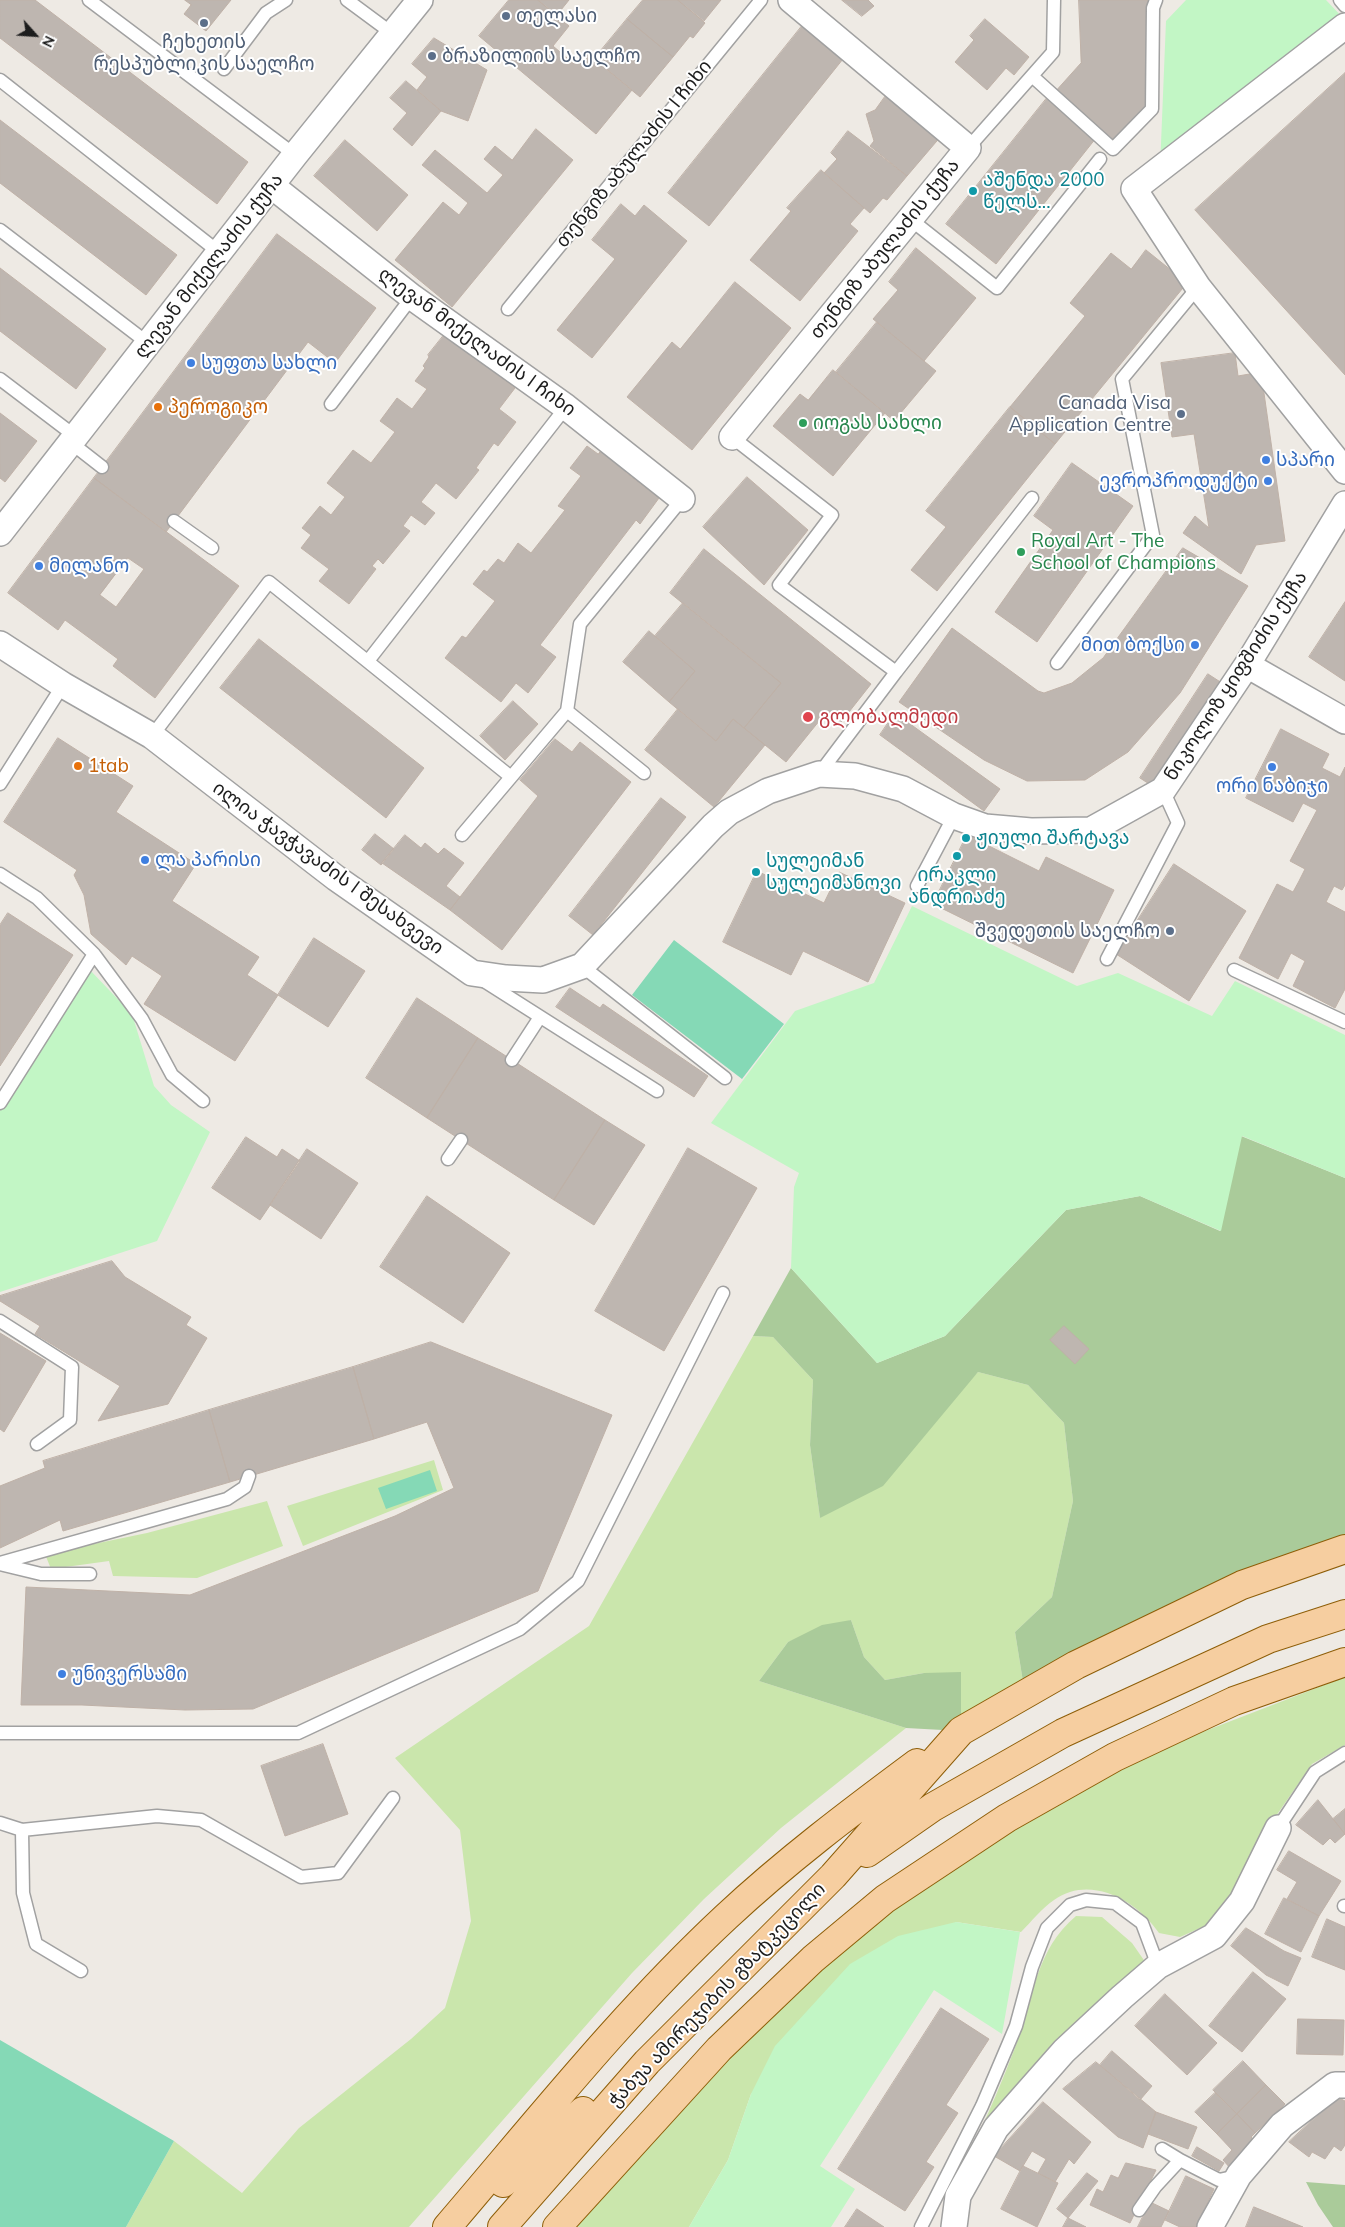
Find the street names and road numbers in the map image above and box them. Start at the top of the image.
street label: თენგიზ აბულაძის I ჩიხი [551,56,717,252]
street label: თენგიზ აბულაძის ქუჩა [805,155,965,343]
street label: ლევან მიქელაძის ქუჩა [130,169,288,363]
street label: ლევან მიქელაძის I ჩიხი [374,263,580,421]
street label: ნიკოლოზ ყიფშიძის ქუჩა [1160,567,1312,785]
street label: ილია ჭავჭავაძის I შესახვევი [208,777,448,959]
street label: ჭაბუა ამირეჯიბის გზატკეცილი [604,1878,830,2112]

